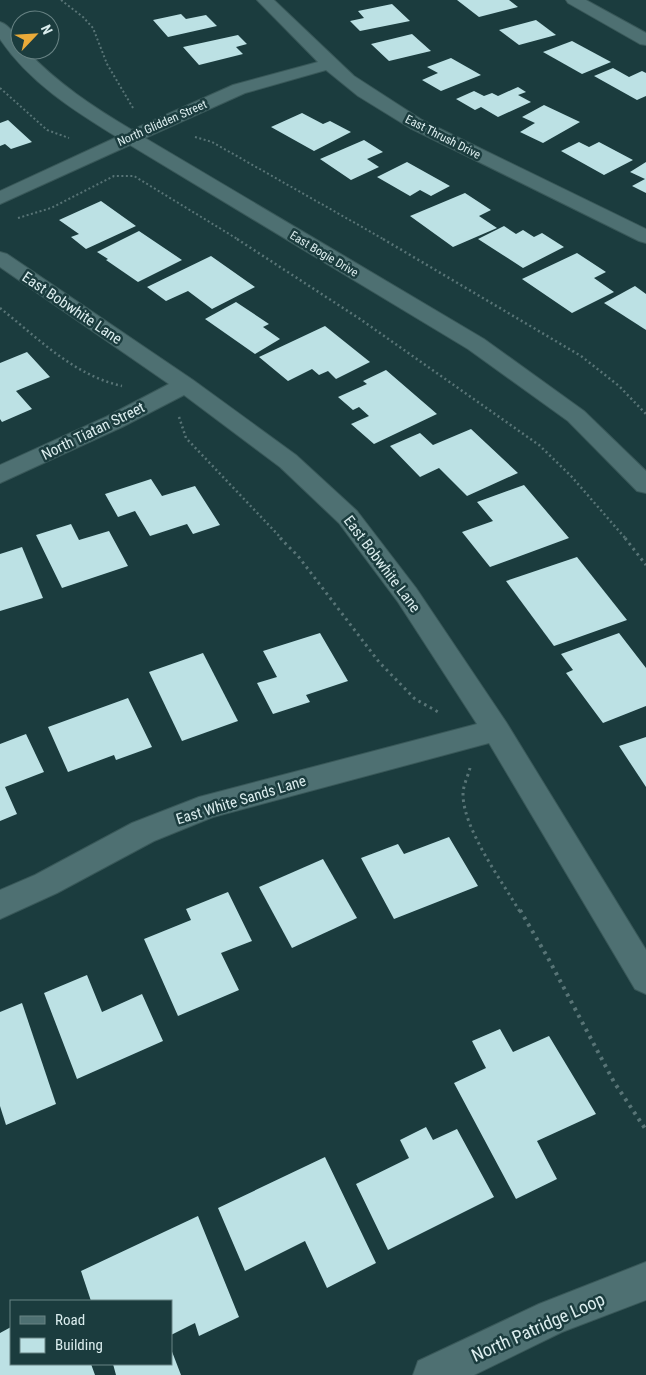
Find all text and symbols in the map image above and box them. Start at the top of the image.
north arrow [10,10,60,60]
text: N [38,22,56,37]
street label: North Glidden Street [115,97,209,149]
street label: East Thrush Drive [403,112,483,162]
street label: East Bogie Drive [287,228,361,280]
street label: East Bobwhite Lane [19,268,125,348]
street label: North Tiatan Street [38,398,148,464]
street label: East Bobwhite Lane [340,512,424,616]
street label: East White Sands Lane [174,772,308,828]
street label: North Patridge Loop [468,1288,608,1366]
legend [10,1300,172,1365]
text: Road [55,1311,85,1329]
text: Building [55,1336,103,1354]

